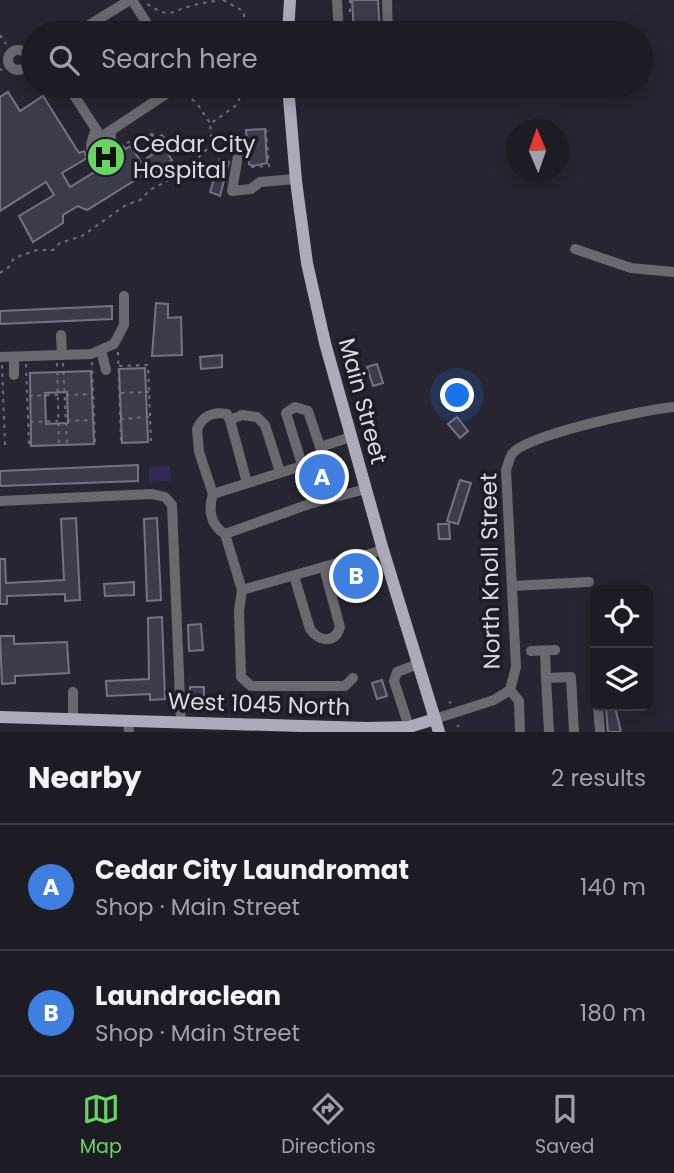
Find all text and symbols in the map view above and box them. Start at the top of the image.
search box [21,21,653,98]
icon: search [45,41,83,79]
text: Search here [101,41,258,77]
north arrow [506,119,569,182]
place label: Cedar City Hospital [133,128,256,186]
hospital icon: Cedar City Hospital [85,136,127,178]
street label: Main Street [331,334,395,468]
your location [440,378,474,412]
pin: A [299,451,345,503]
street label: North Knoll Street [472,472,508,670]
pin: B [333,550,379,602]
map controls [590,585,653,711]
button: locate [590,585,653,648]
button: layers [590,648,653,711]
street label: West 1045 North [167,685,351,723]
text: Nearby [28,756,142,799]
text: 2 results [551,762,646,794]
text: Cedar City Laundromat [95,852,409,888]
text: A [43,871,59,903]
text: 140 m [580,871,646,903]
text: Shop · Main Street [95,891,300,923]
text: Laundraclean [95,978,281,1014]
text: B [43,997,59,1029]
text: 180 m [580,997,646,1029]
text: Shop · Main Street [95,1017,300,1049]
tab: Map [80,1090,122,1161]
tab: Directions [281,1090,376,1161]
tab: Saved [535,1090,594,1161]

